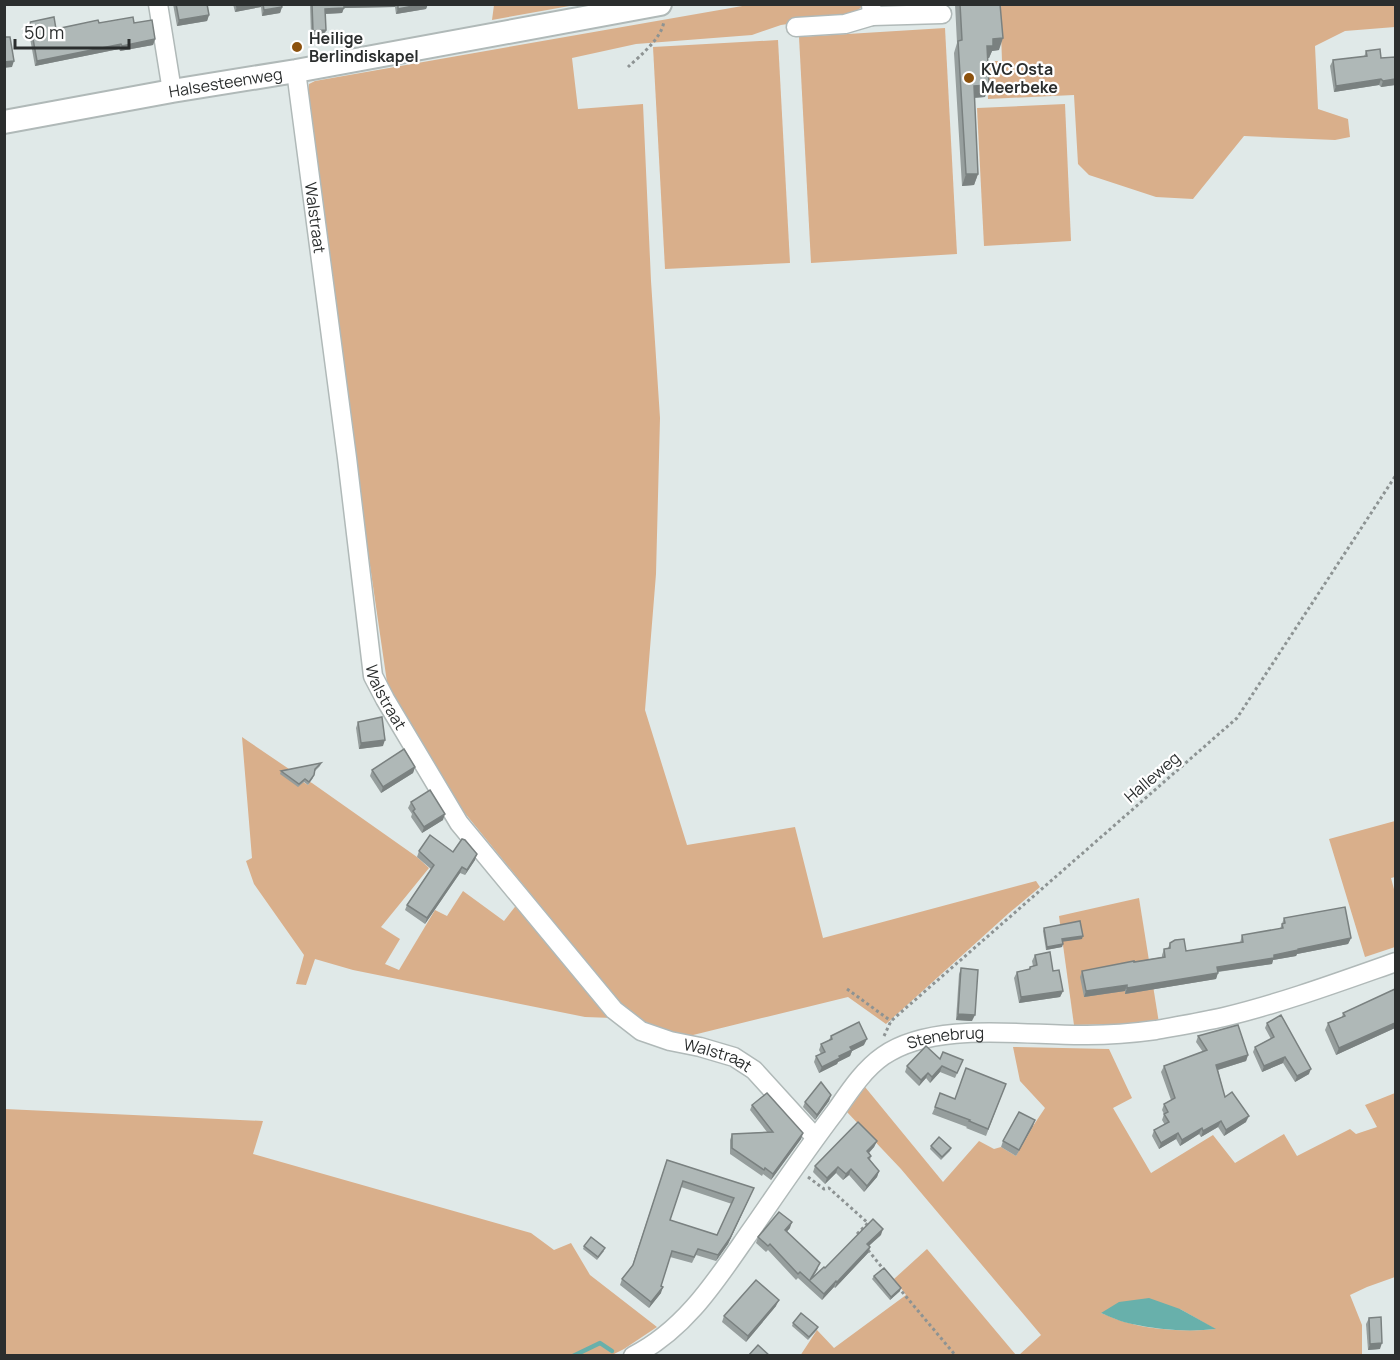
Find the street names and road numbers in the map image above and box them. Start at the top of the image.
street label: Halsesteenweg [167,62,284,102]
street label: Walstraat [300,181,331,255]
street label: Walstraat [361,663,412,734]
street label: Halleweg [1119,747,1185,807]
street label: Stenebrug [904,1021,984,1054]
street label: Walstraat [682,1033,756,1077]

